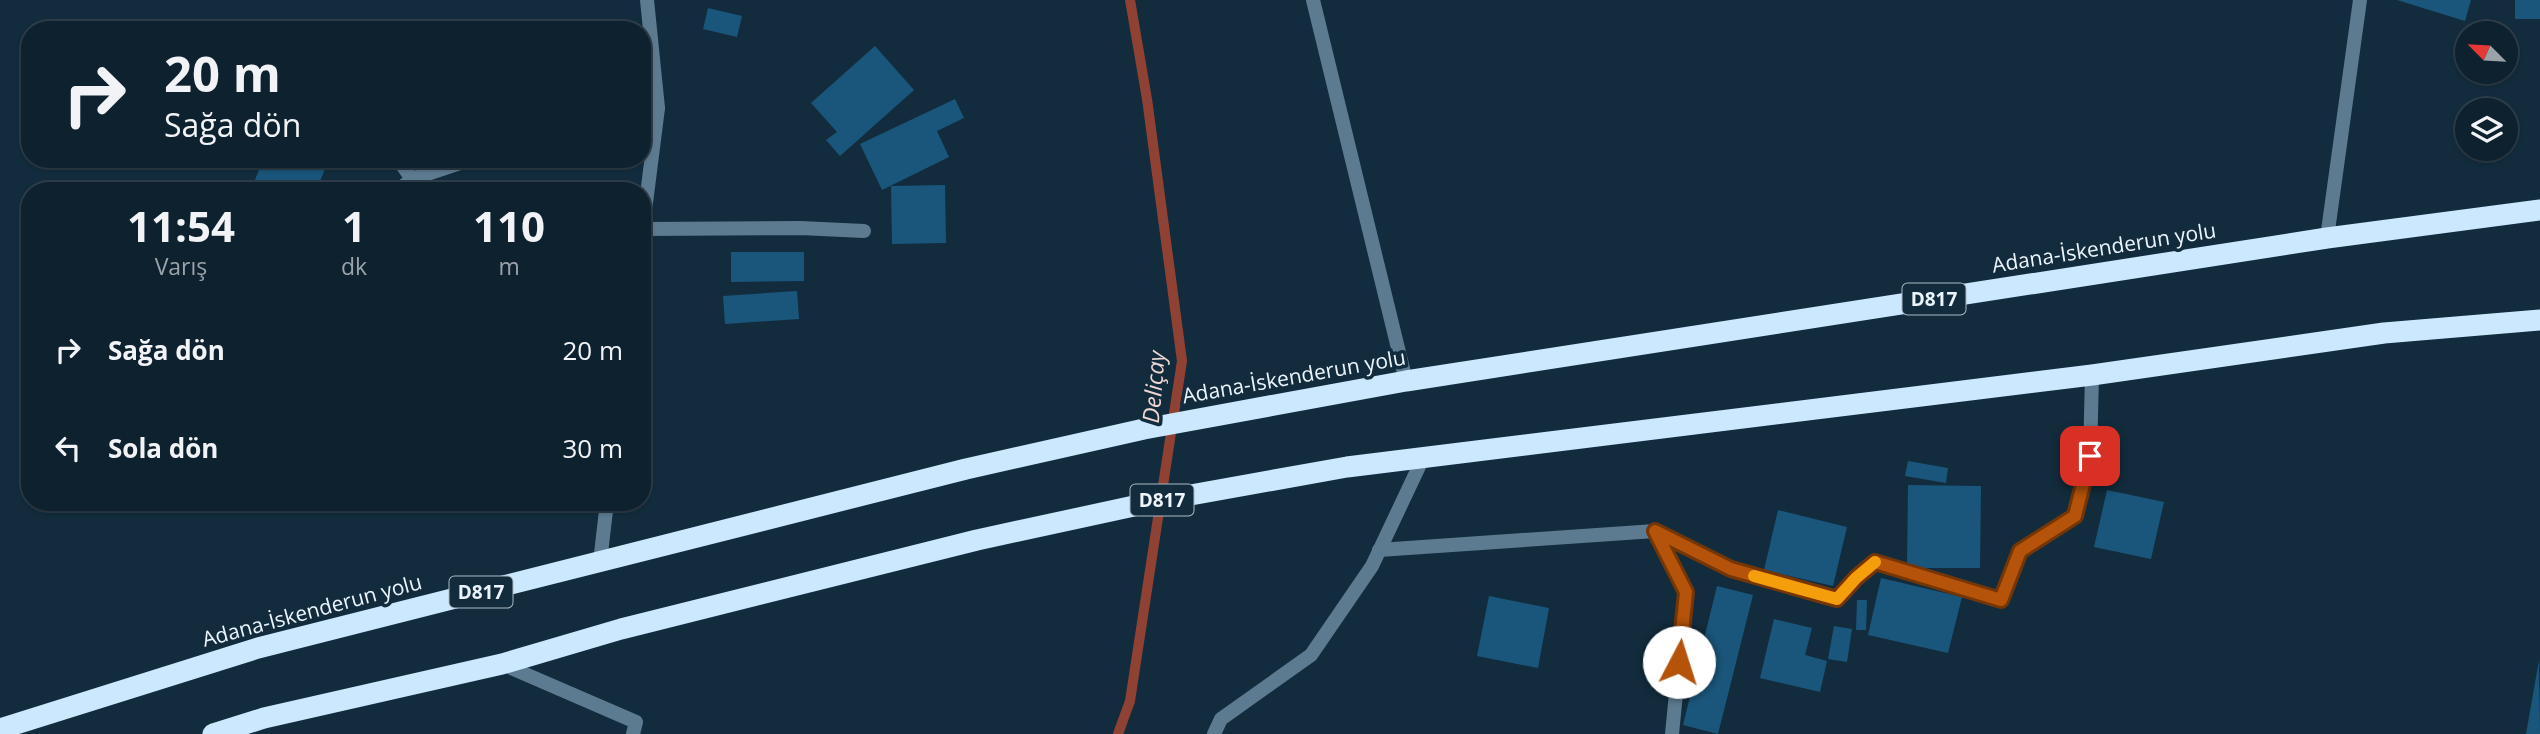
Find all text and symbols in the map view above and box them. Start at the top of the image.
north arrow [2455,21,2518,84]
map controls [2455,21,2518,161]
text: 20 m [164,40,281,106]
icon: right [49,49,140,140]
button: layers [2455,98,2518,161]
text: Sağa dön [164,103,301,146]
text: 11:54 [127,197,235,254]
text: 1 [342,197,366,254]
text: 110 [473,197,545,254]
street label: Adana-İskenderun yolu [1990,215,2218,279]
text: Varış [155,250,207,282]
text: dk [341,250,367,282]
text: m [498,250,520,282]
road number: D817 [1902,284,1966,314]
icon: right [49,331,87,369]
text: Sağa dön [108,332,225,368]
text: 20 m [562,332,623,368]
street label: Adana-İskenderun yolu [1180,343,1408,409]
water label: Deliçay [1134,348,1172,424]
pin [2060,426,2120,486]
icon: left [49,429,87,467]
text: Sola dön [108,430,218,466]
text: 30 m [562,430,623,466]
icon: arrive [2071,437,2109,475]
road number: D817 [1130,485,1194,516]
street label: Adana-İskenderun yolu [199,567,425,653]
road number: D817 [449,576,512,608]
position arrow [1642,625,1716,699]

